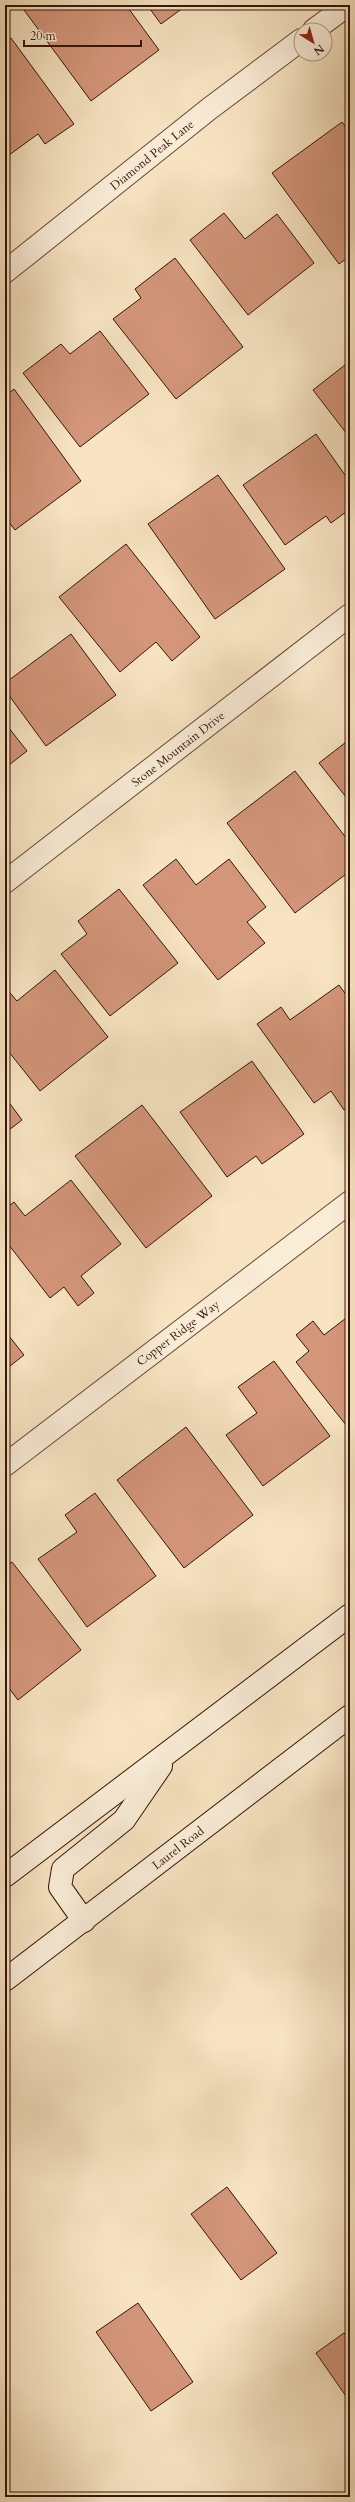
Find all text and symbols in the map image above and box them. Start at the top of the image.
scale bar [24,22,141,48]
north arrow [293,22,333,62]
text: 20 m [30,28,57,44]
text: N [310,41,327,59]
street label: Diamond Peak Lane [107,116,197,194]
street label: Stone Mountain Drive [128,707,228,791]
street label: Copper Ridge Way [133,1296,223,1369]
street label: Laurel Road [149,1822,208,1873]

